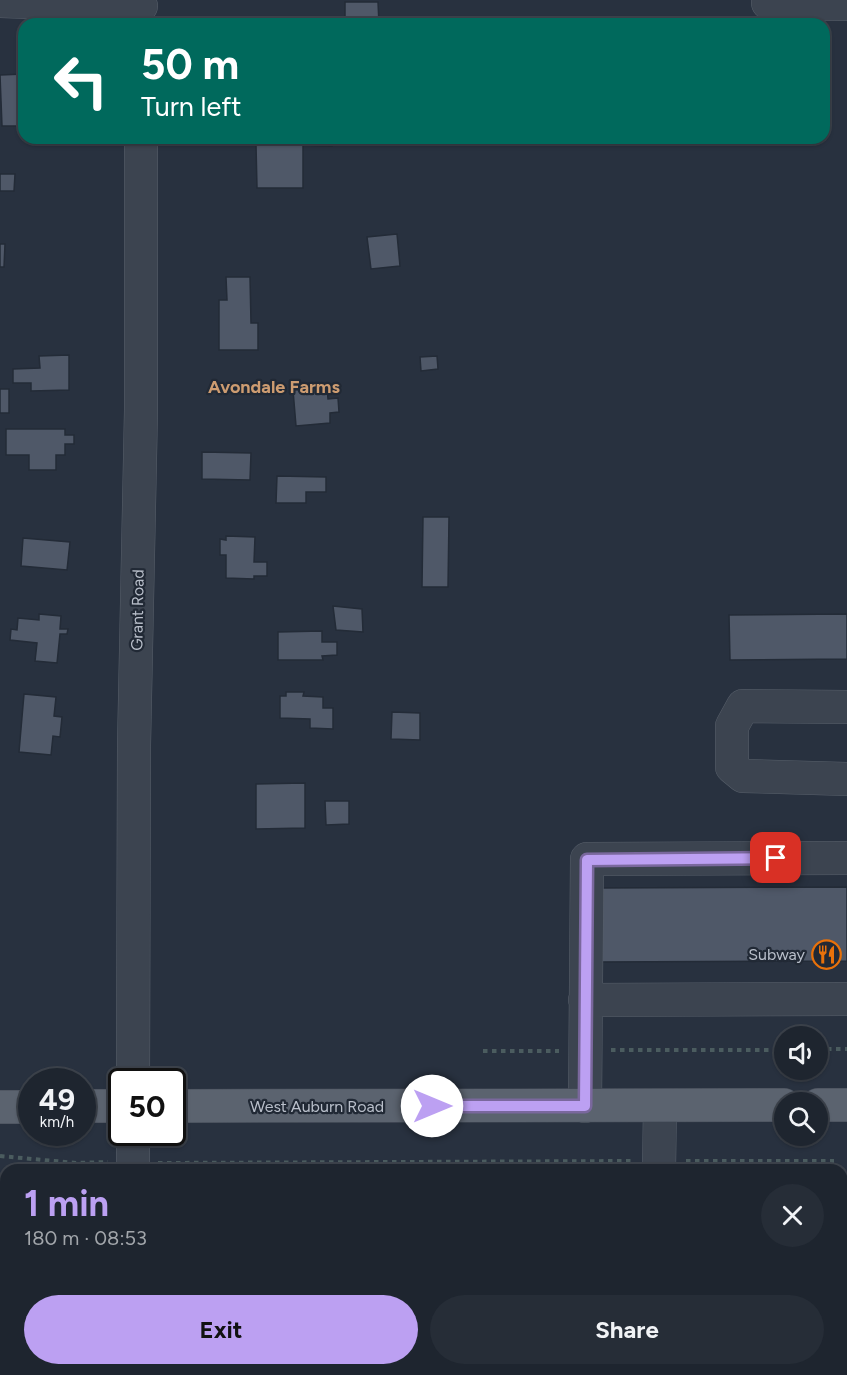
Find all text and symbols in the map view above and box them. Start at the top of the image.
text: 50 m [141,39,239,90]
icon: left [42,42,120,120]
text: Turn left [141,90,241,123]
district label: Avondale Farms [208,376,341,398]
street label: Grant Road [127,569,148,651]
pin [750,832,801,883]
icon: arrive [759,841,792,874]
restaurant icon: Subway [810,938,842,970]
place label: Subway [748,945,806,964]
map controls [774,1026,828,1146]
button: sound [774,1026,828,1080]
speed limit sign: 50 [108,1068,186,1146]
position arrow [400,1074,464,1138]
text: 49 [39,1081,75,1118]
button: search [774,1092,828,1146]
street label: West Auburn Road [250,1097,384,1116]
text: km/h [40,1113,74,1131]
text: 1 min [24,1182,109,1225]
button: close [761,1184,824,1247]
text: 180 m · 08:53 [24,1226,147,1250]
button: Exit [24,1295,418,1364]
button: Share [430,1295,824,1364]

